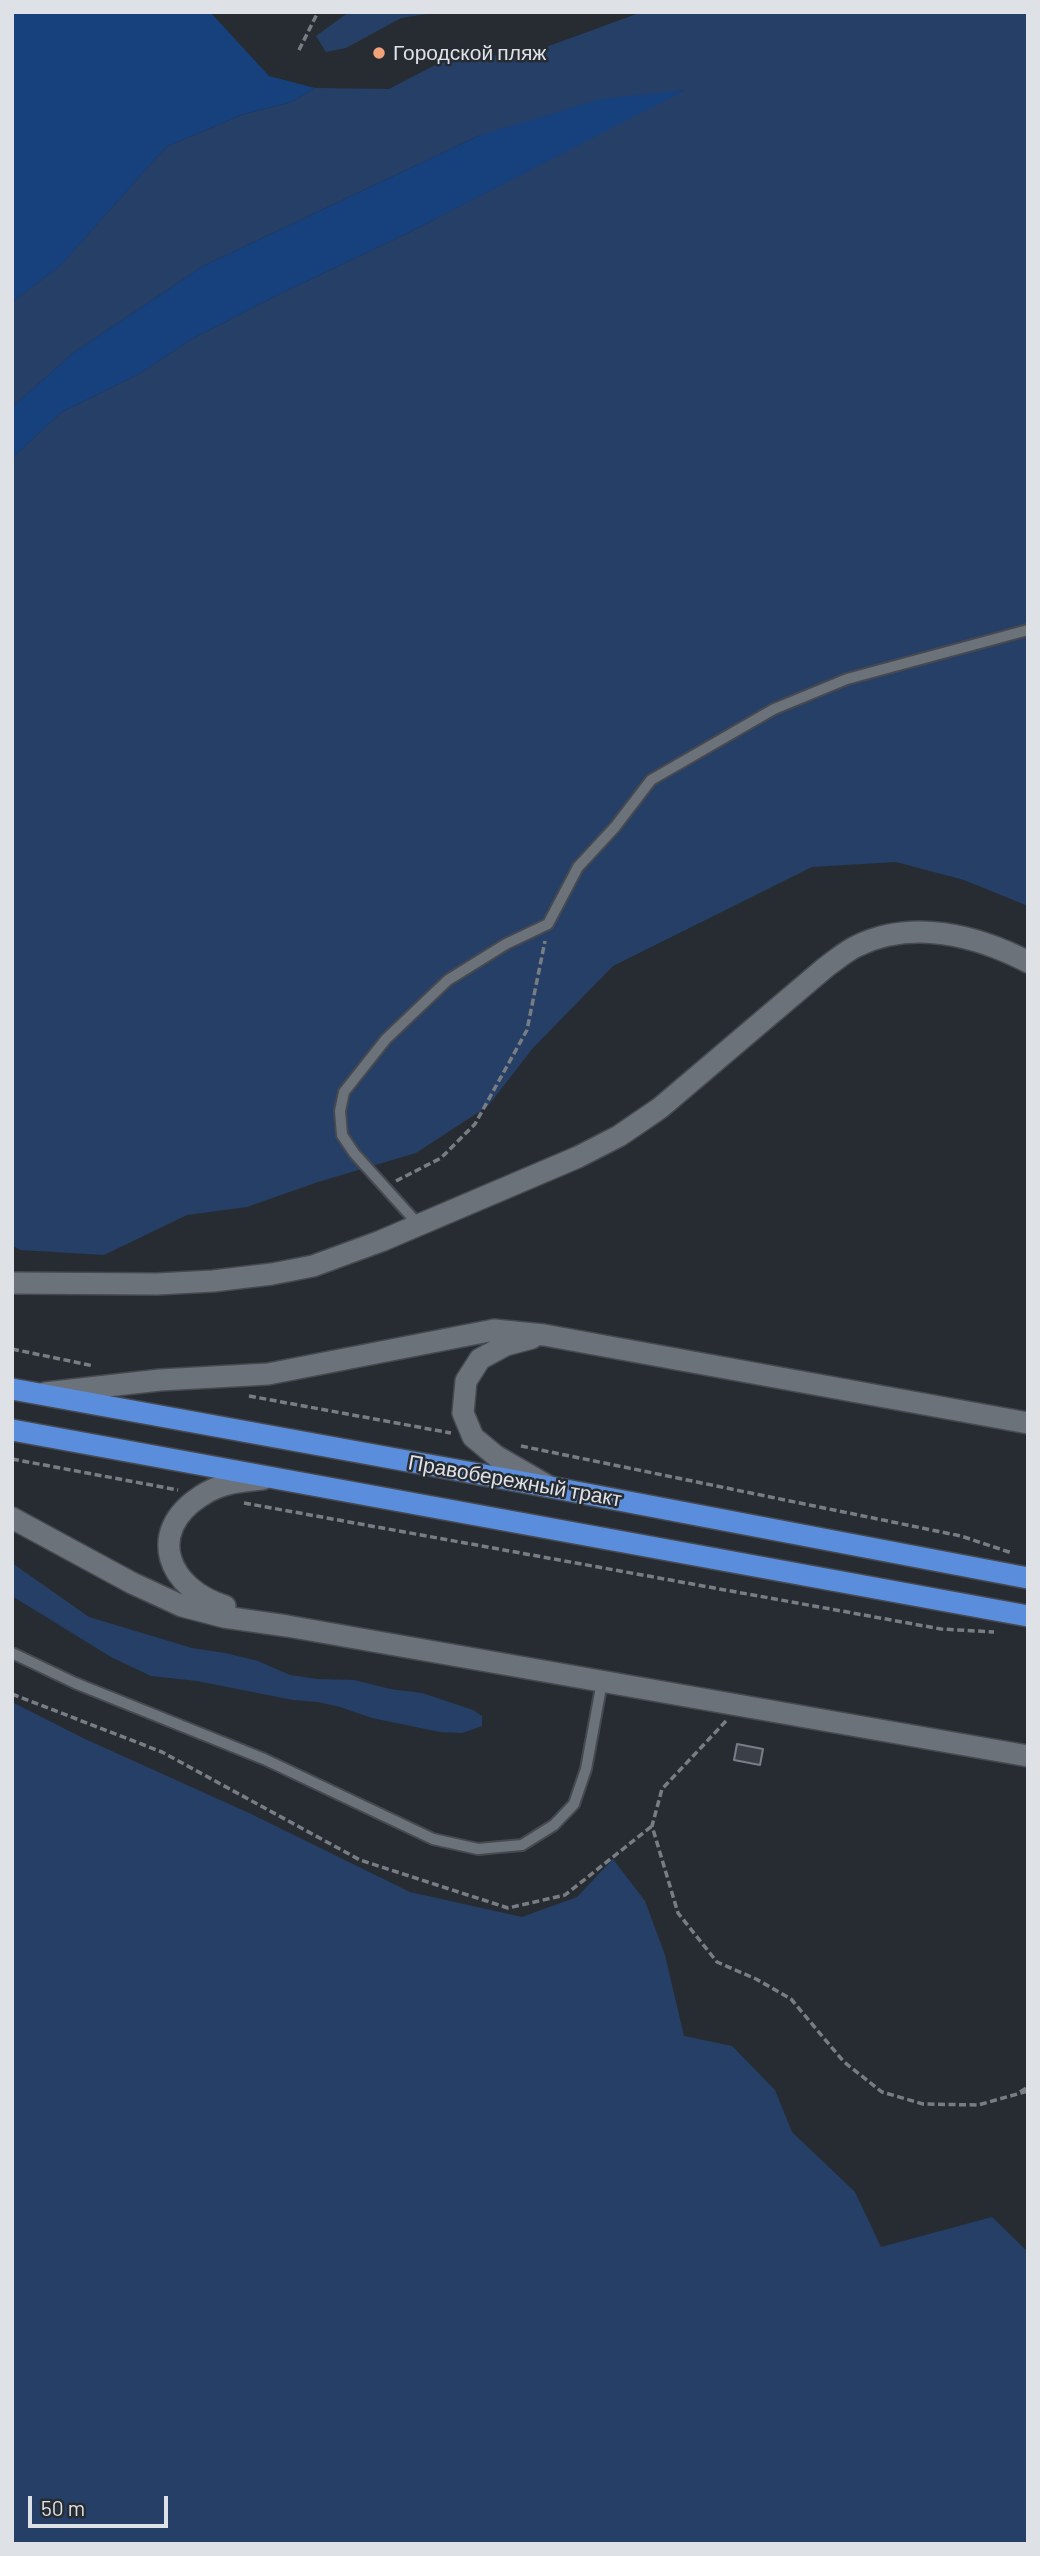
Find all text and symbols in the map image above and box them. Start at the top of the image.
place label: Городской пляж [393,40,546,66]
marker: Городской пляж [371,45,387,61]
street label: Правобережный тракт [406,1450,624,1512]
scale bar [32,2482,172,2526]
text: 50 m [41,2495,85,2520]

